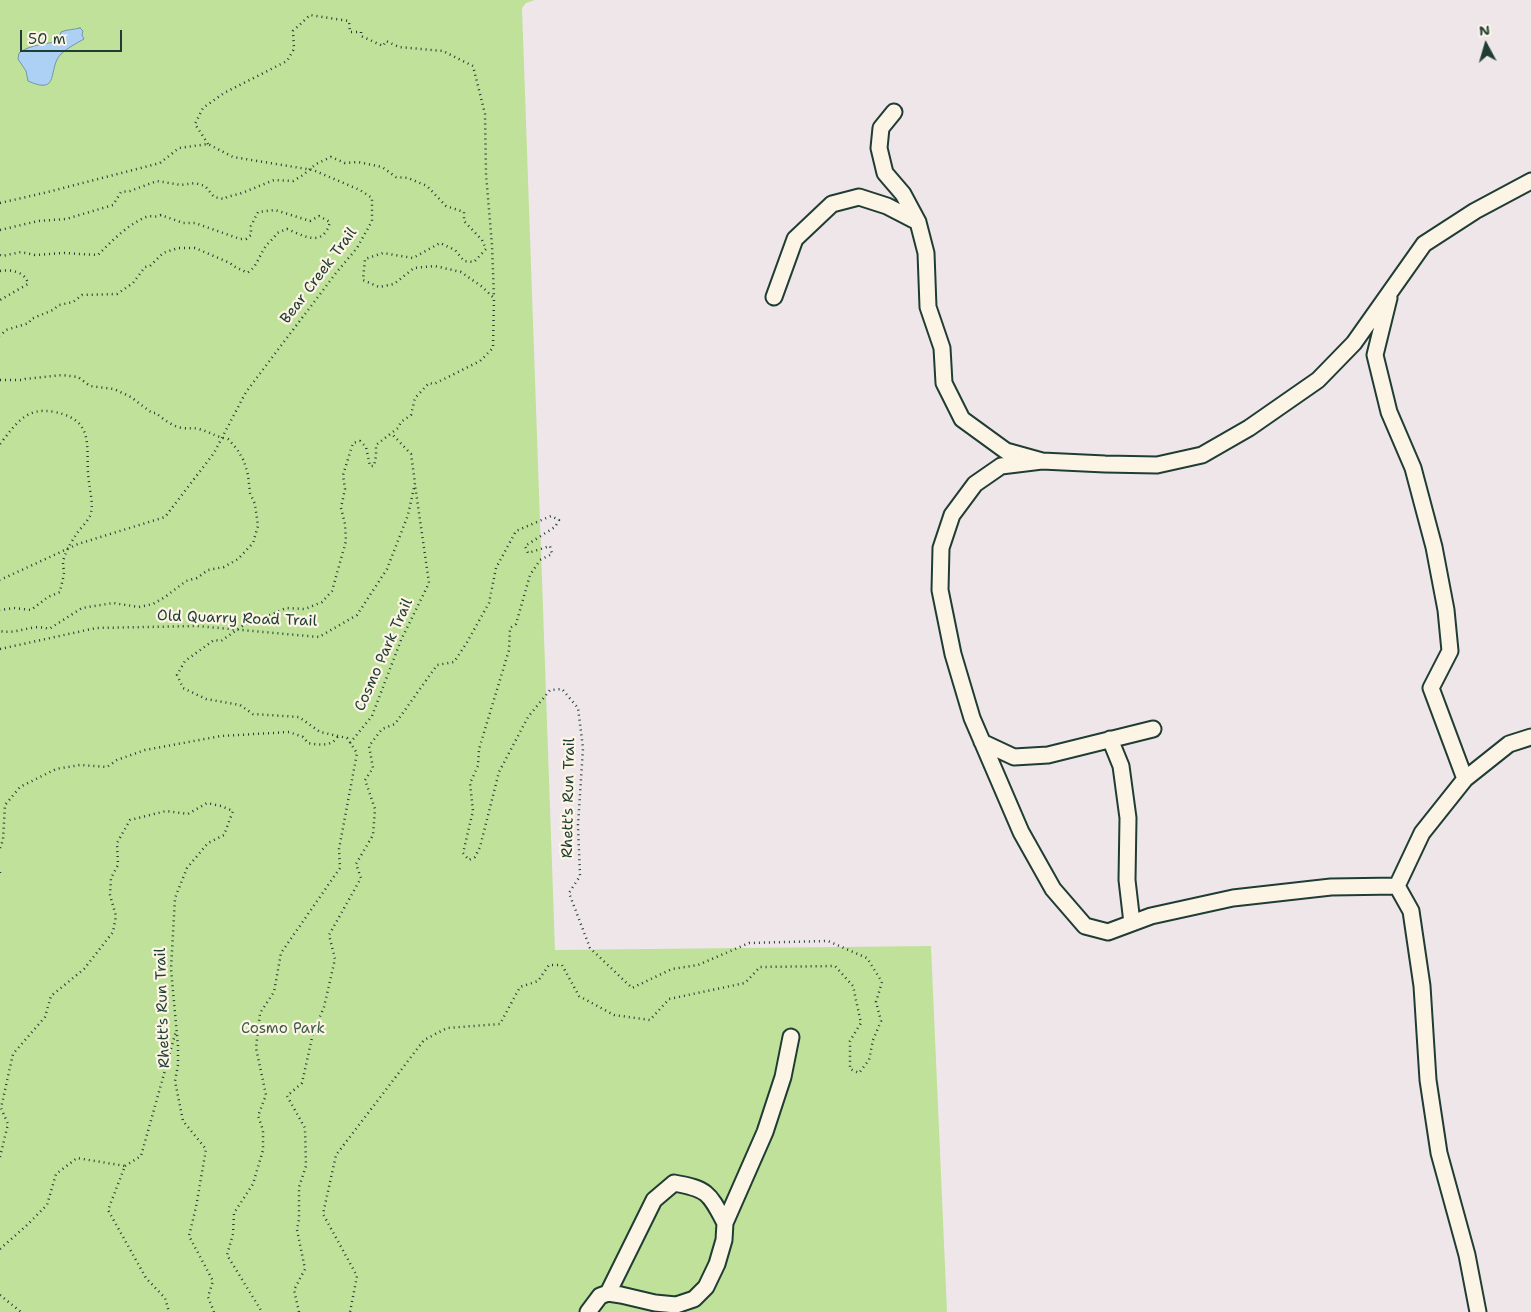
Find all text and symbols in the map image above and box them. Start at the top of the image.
scale bar [22,20,125,52]
north arrow [1461,20,1511,70]
text: N [1478,21,1491,40]
text: 50 m [28,29,66,49]
street label: Bear Creek Trail [277,224,361,328]
street label: Cosmo Park Trail [351,596,417,714]
street label: Old Quarry Road Trail [157,607,317,631]
street label: Rhett's Run Trail [559,738,579,858]
street label: Rhett's Run Trail [152,948,174,1068]
park label: Cosmo Park [241,1020,325,1038]

